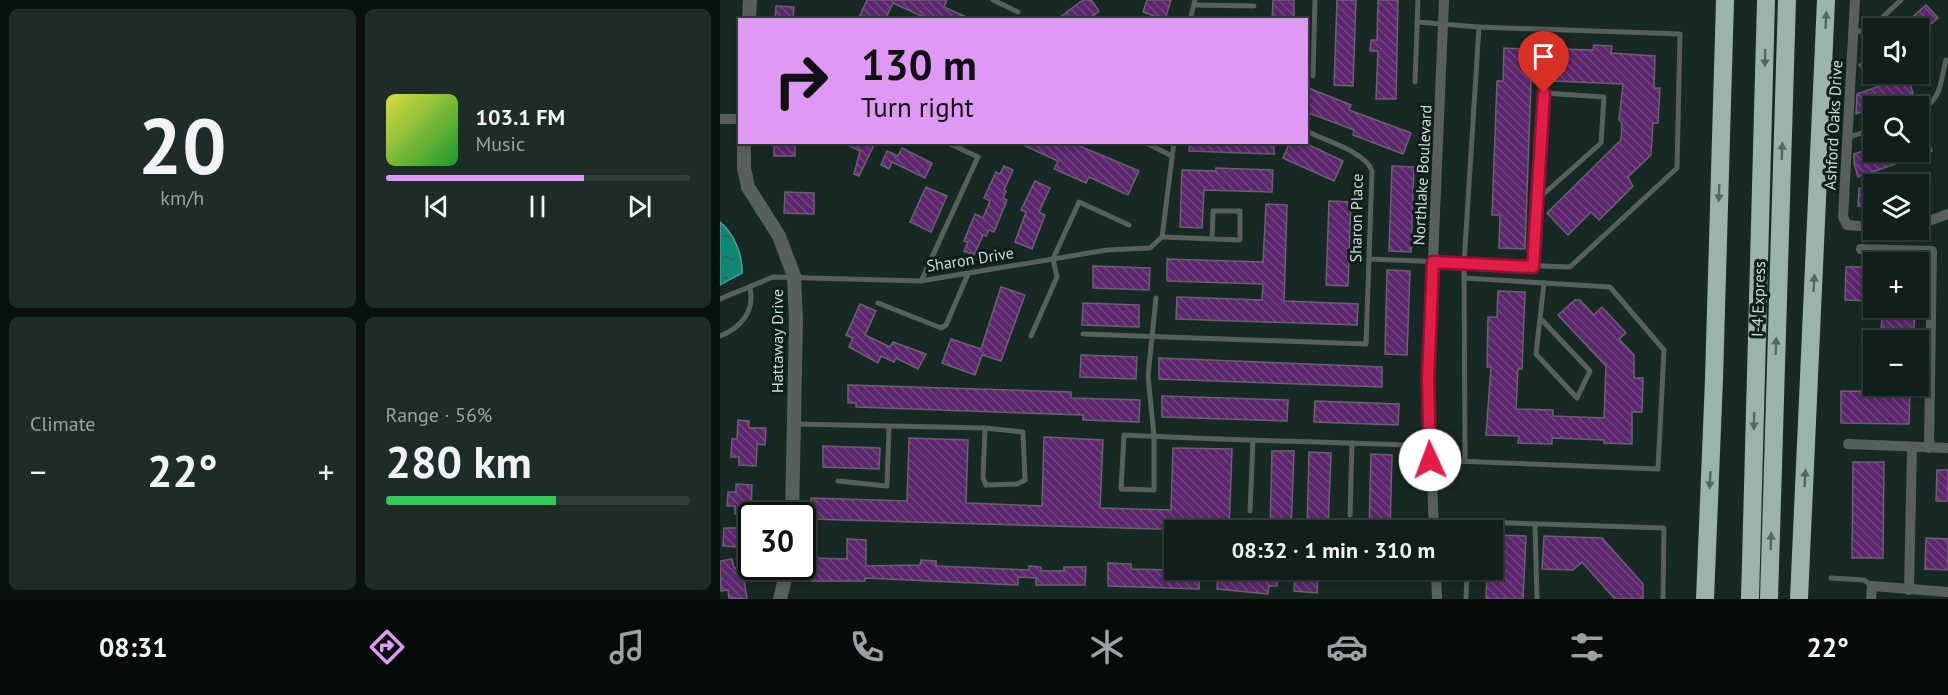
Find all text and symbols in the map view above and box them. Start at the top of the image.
one-way arrow [1821,10,1830,29]
map controls [1863,18,1929,396]
button: sound [1863,18,1929,84]
pin [1518,31,1569,93]
text: 130 m [861,37,977,92]
icon: arrive [1527,40,1560,73]
icon: right [762,42,840,120]
one-way arrow [1760,49,1769,68]
street label: Ashford Oaks Drive [1820,60,1846,190]
text: Turn right [861,90,974,124]
text: 20 [138,95,226,196]
button: search [1863,96,1929,162]
text: 103.1 FM [476,103,565,131]
street label: Northlake Boulevard [1408,104,1436,246]
text: Music [476,131,525,157]
one-way arrow [1777,141,1787,160]
street label: Sharon Place [1345,173,1367,263]
button: layers [1863,174,1929,240]
one-way arrow [1715,183,1724,202]
text: km/h [160,185,204,211]
icon: previous [420,190,453,223]
icon: pause [521,190,554,223]
icon: next [623,190,656,223]
street label: Sharon Drive [925,242,1015,276]
button: + [1863,252,1929,318]
street label: I-4 Express [1747,260,1769,337]
one-way arrow [1809,273,1818,292]
street label: Hattaway Drive [767,289,787,393]
button: − [1863,330,1929,396]
one-way arrow [1771,336,1780,355]
text: Range · 56% [386,402,492,428]
text: Climate [30,411,96,437]
one-way arrow [1749,412,1759,431]
position arrow [1398,428,1462,492]
text: 280 km [386,432,532,490]
text: 22° [147,441,218,499]
text: − [30,450,47,493]
text: + [318,450,334,493]
one-way arrow [1800,468,1809,487]
one-way arrow [1705,470,1714,489]
speed limit sign: 30 [738,502,816,580]
one-way arrow [1766,531,1775,550]
text: 08:32 · 1 min · 310 m [1232,536,1435,564]
icon: directions [366,626,408,668]
icon: music [606,626,648,668]
icon: phone [846,626,888,668]
icon: climate [1086,626,1128,668]
icon: car [1326,626,1368,668]
icon: filters [1566,626,1608,668]
text: 08:31 [99,630,168,664]
text: 22° [1806,630,1849,664]

